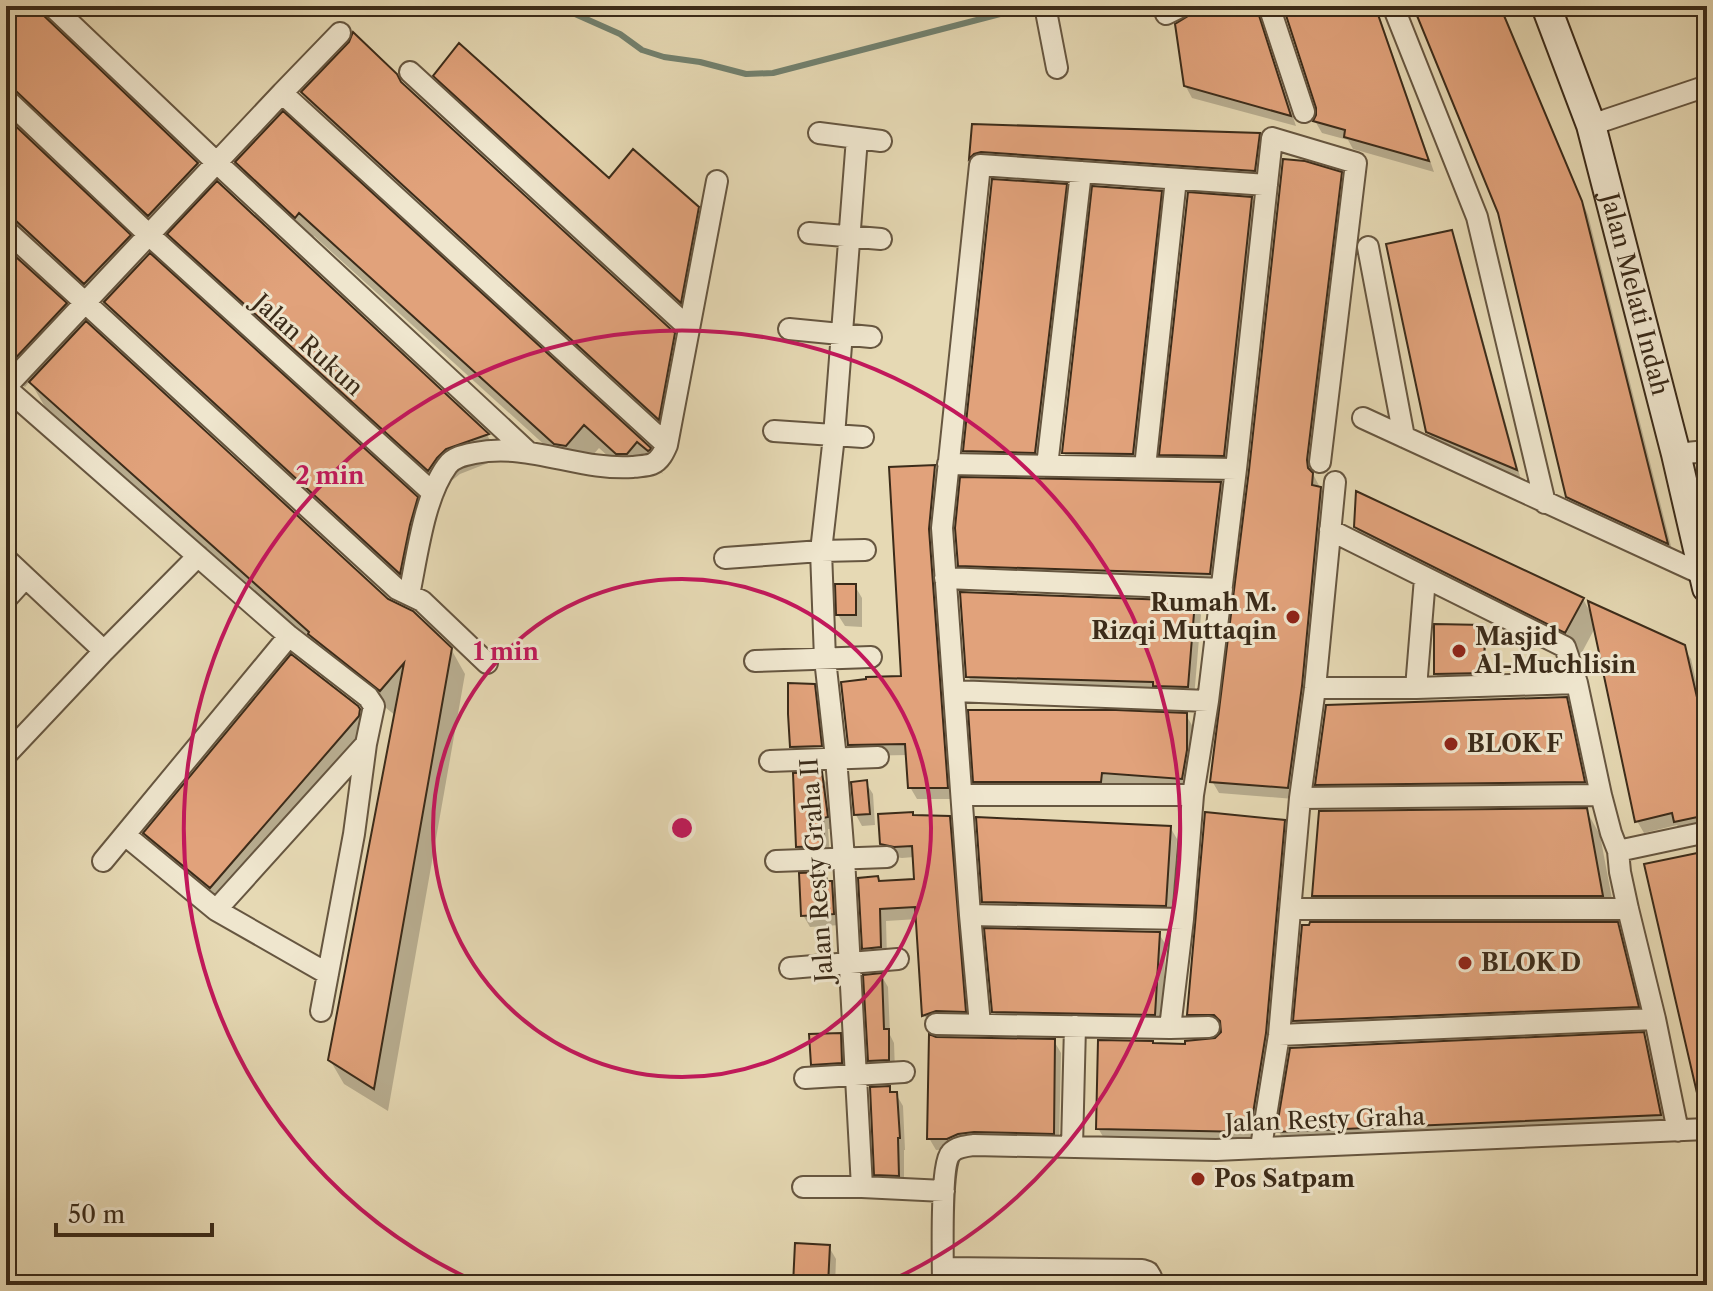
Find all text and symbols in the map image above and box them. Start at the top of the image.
street label: Jalan Melati Indah [1594,186,1675,398]
street label: Jalan Rukun [244,285,369,402]
text: 2 min [295,461,365,490]
place label: Rumah M. Rizqi Muttaqin [1091,588,1278,645]
marker: Rumah M. Rizqi Muttaqin [1284,608,1302,626]
place label: Masjid Al-Muchlisin [1474,622,1637,679]
text: 1 min [473,637,539,666]
marker: Masjid Al-Muchlisin [1450,642,1468,660]
place label: BLOK F [1467,729,1563,758]
marker: BLOK F [1442,735,1460,753]
street label: Jalan Resty Graha II [794,757,839,987]
centre of rings [668,814,696,842]
place label: BLOK D [1481,948,1581,977]
marker: BLOK D [1456,954,1474,972]
street label: Jalan Resty Graha [1220,1102,1426,1138]
place label: Pos Satpam [1214,1164,1355,1193]
marker: Pos Satpam [1189,1170,1207,1188]
scale bar [56,1187,212,1237]
text: 50 m [68,1200,125,1229]

